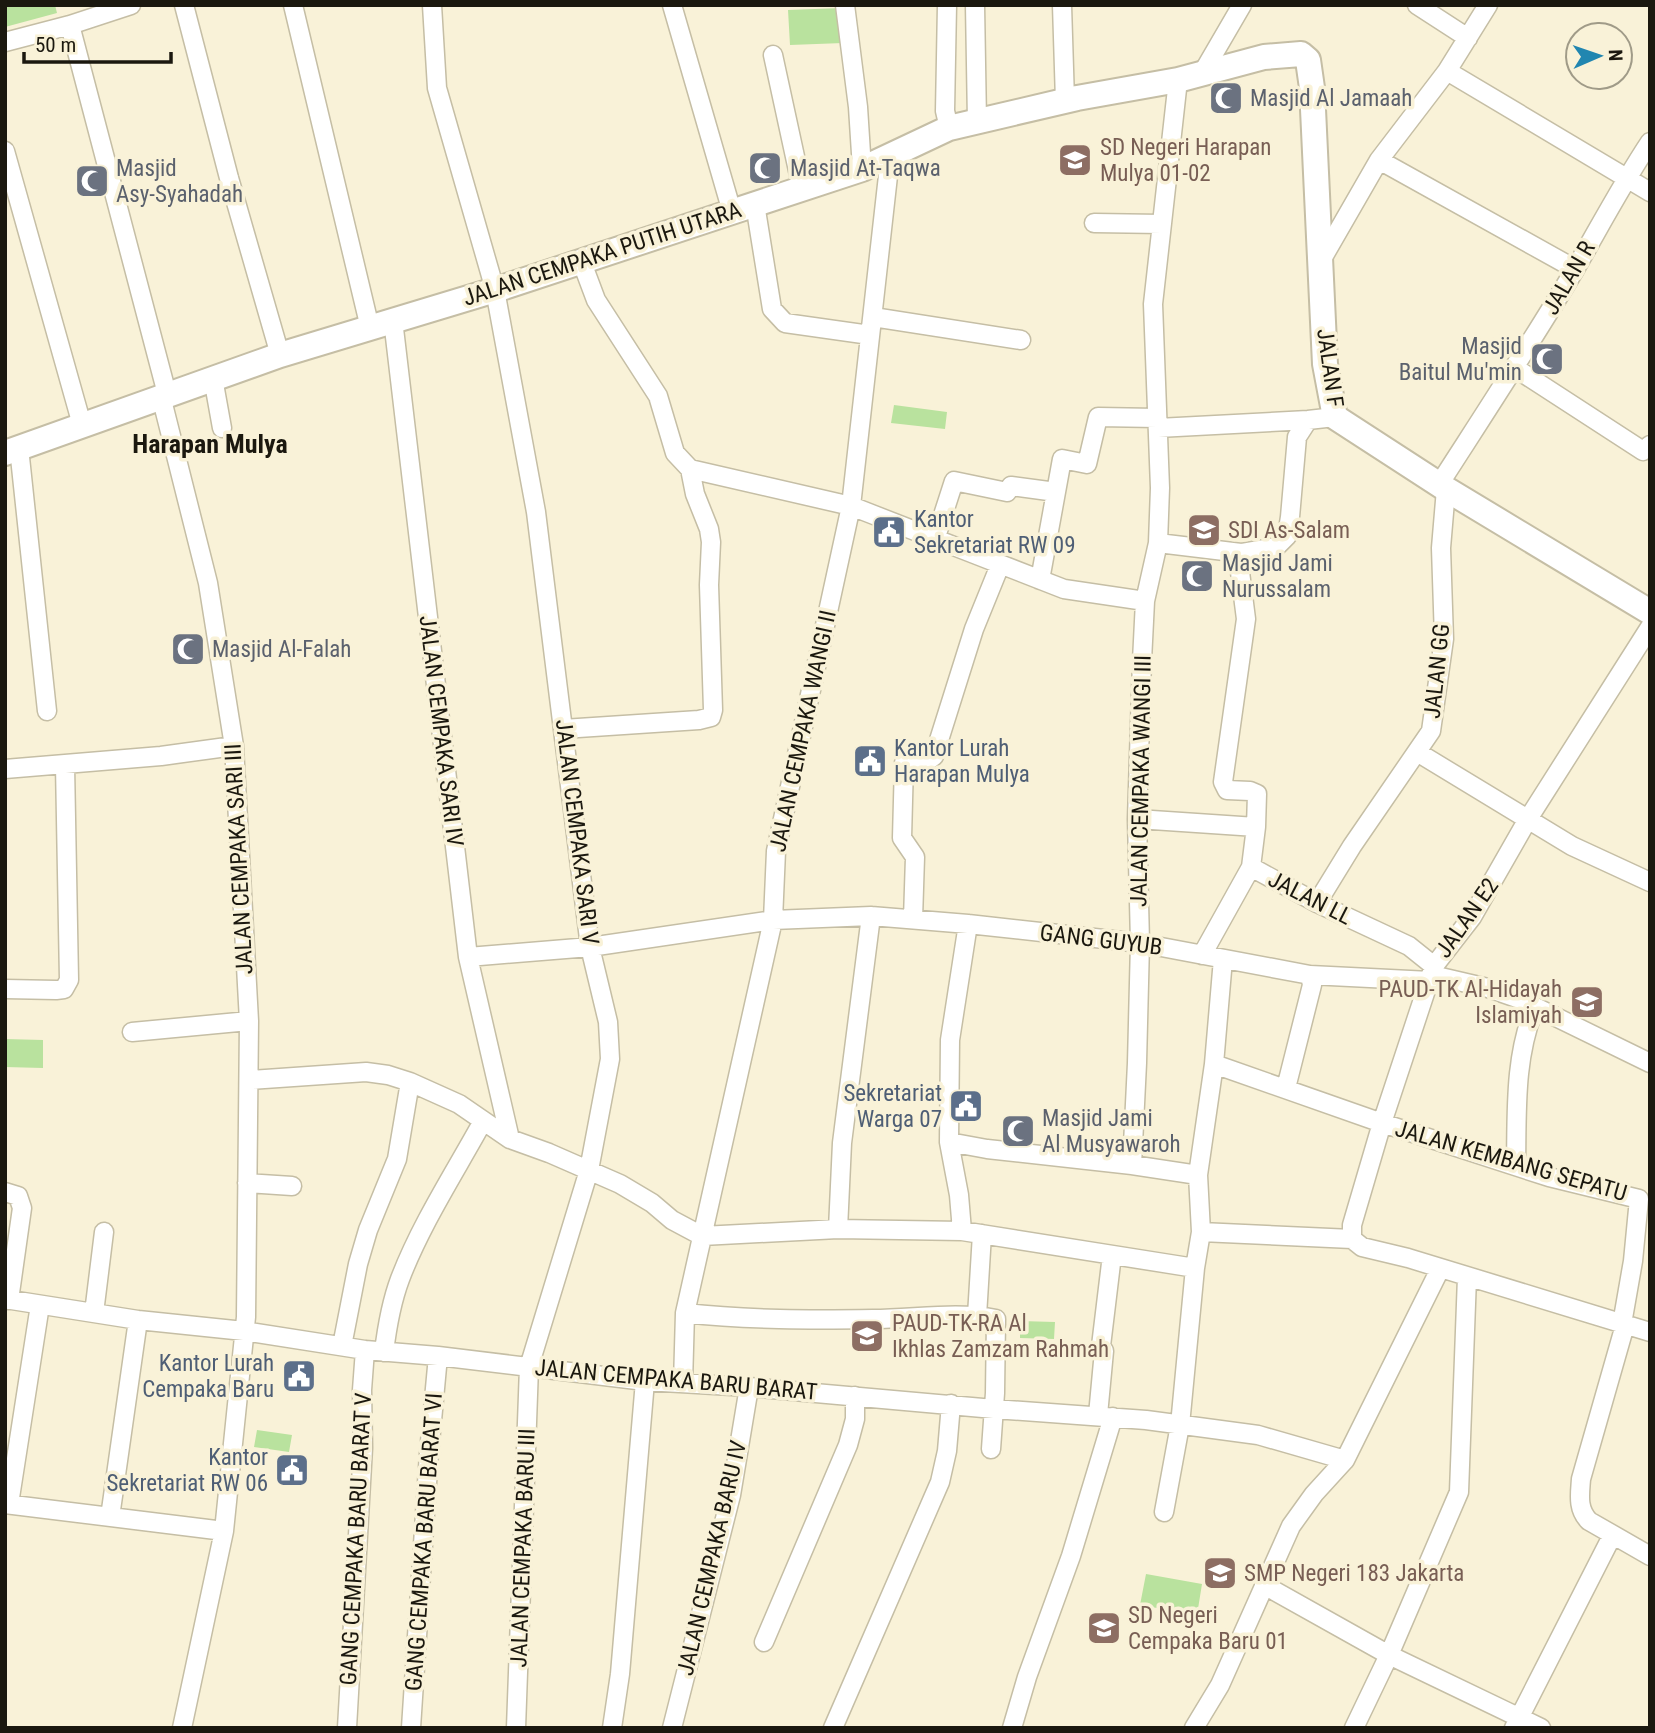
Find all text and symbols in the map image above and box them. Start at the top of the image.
scale bar [24,21,172,65]
north arrow [1564,21,1634,91]
text: 50 m [35,33,76,57]
text: N [1604,49,1627,62]
mosque icon: Masjid Al Jamaah [1207,79,1245,117]
place label: Masjid Al Jamaah [1250,85,1412,112]
place label: SD Negeri Harapan Mulya 01-02 [1100,134,1271,187]
school or university icon: SD Negeri Harapan Mulya 01-02 [1056,141,1094,179]
mosque icon: Masjid At-Taqwa [746,149,784,187]
place label: Masjid Asy-Syahadah [116,155,243,208]
place label: Masjid At-Taqwa [790,155,941,182]
mosque icon: Masjid Asy-Syahadah [73,162,111,200]
street label: JALAN CEMPAKA PUTIH UTARA [459,196,745,312]
street label: JALAN R [1537,236,1601,320]
street label: JALAN F [1311,327,1349,409]
place label: Masjid Baitul Mu'min [1399,333,1522,386]
mosque icon: Masjid Baitul Mu'min [1528,340,1566,378]
district label: Harapan Mulya [132,429,288,459]
place label: Kantor Sekretariat RW 09 [914,506,1076,559]
school or university icon: SDI As-Salam [1185,511,1223,549]
public building icon: Kantor Sekretariat RW 09 [870,513,908,551]
place label: SDI As-Salam [1228,517,1350,544]
place label: Masjid Jami Nurussalam [1222,550,1333,603]
mosque icon: Masjid Jami Nurussalam [1178,557,1216,595]
street label: JALAN CEMPAKA WANGI II [764,608,842,854]
street label: JALAN CEMPAKA SARI IV [413,614,469,848]
street label: JALAN GG [1419,622,1455,720]
mosque icon: Masjid Al-Falah [169,630,207,668]
place label: Masjid Al-Falah [212,636,351,663]
street label: JALAN CEMPAKA WANGI III [1125,655,1157,907]
street label: JALAN CEMPAKA SARI V [550,718,604,946]
place label: Kantor Lurah Harapan Mulya [894,735,1030,788]
public building icon: Kantor Lurah Harapan Mulya [851,742,889,780]
street label: JALAN CEMPAKA SARI III [219,743,259,975]
street label: JALAN LL [1264,866,1356,930]
street label: JALAN E2 [1430,873,1504,963]
street label: GANG GUYUB [1038,919,1164,961]
place label: PAUD-TK Al-Hidayah Islamiyah [1379,976,1562,1029]
school or university icon: PAUD-TK Al-Hidayah Islamiyah [1568,983,1606,1021]
place label: Sekretariat Warga 07 [843,1080,942,1133]
public building icon: Sekretariat Warga 07 [947,1087,985,1125]
place label: Masjid Jami Al Musyawaroh [1042,1105,1181,1158]
mosque icon: Masjid Jami Al Musyawaroh [999,1112,1037,1150]
street label: JALAN KEMBANG SEPATU [1392,1115,1630,1207]
place label: PAUD-TK-RA Al Ikhlas Zamzam Rahmah [892,1310,1109,1363]
school or university icon: PAUD-TK-RA Al Ikhlas Zamzam Rahmah [848,1317,886,1355]
place label: Kantor Lurah Cempaka Baru [142,1350,274,1403]
street label: JALAN CEMPAKA BARU BARAT [534,1354,818,1406]
public building icon: Kantor Lurah Cempaka Baru [280,1357,318,1395]
street label: GANG CEMPAKA BARU BARAT V [335,1392,377,1686]
street label: GANG CEMPAKA BARU BARAT VI [400,1392,448,1692]
street label: JALAN CEMPAKA BARU III [505,1428,541,1668]
street label: JALAN CEMPAKA BARU IV [672,1438,752,1678]
place label: Kantor Sekretariat RW 06 [106,1444,268,1497]
public building icon: Kantor Sekretariat RW 06 [273,1451,311,1489]
school or university icon: SMP Negeri 183 Jakarta [1201,1554,1239,1592]
place label: SMP Negeri 183 Jakarta [1244,1560,1464,1587]
place label: SD Negeri Cempaka Baru 01 [1128,1602,1288,1655]
school or university icon: SD Negeri Cempaka Baru 01 [1085,1609,1123,1647]

